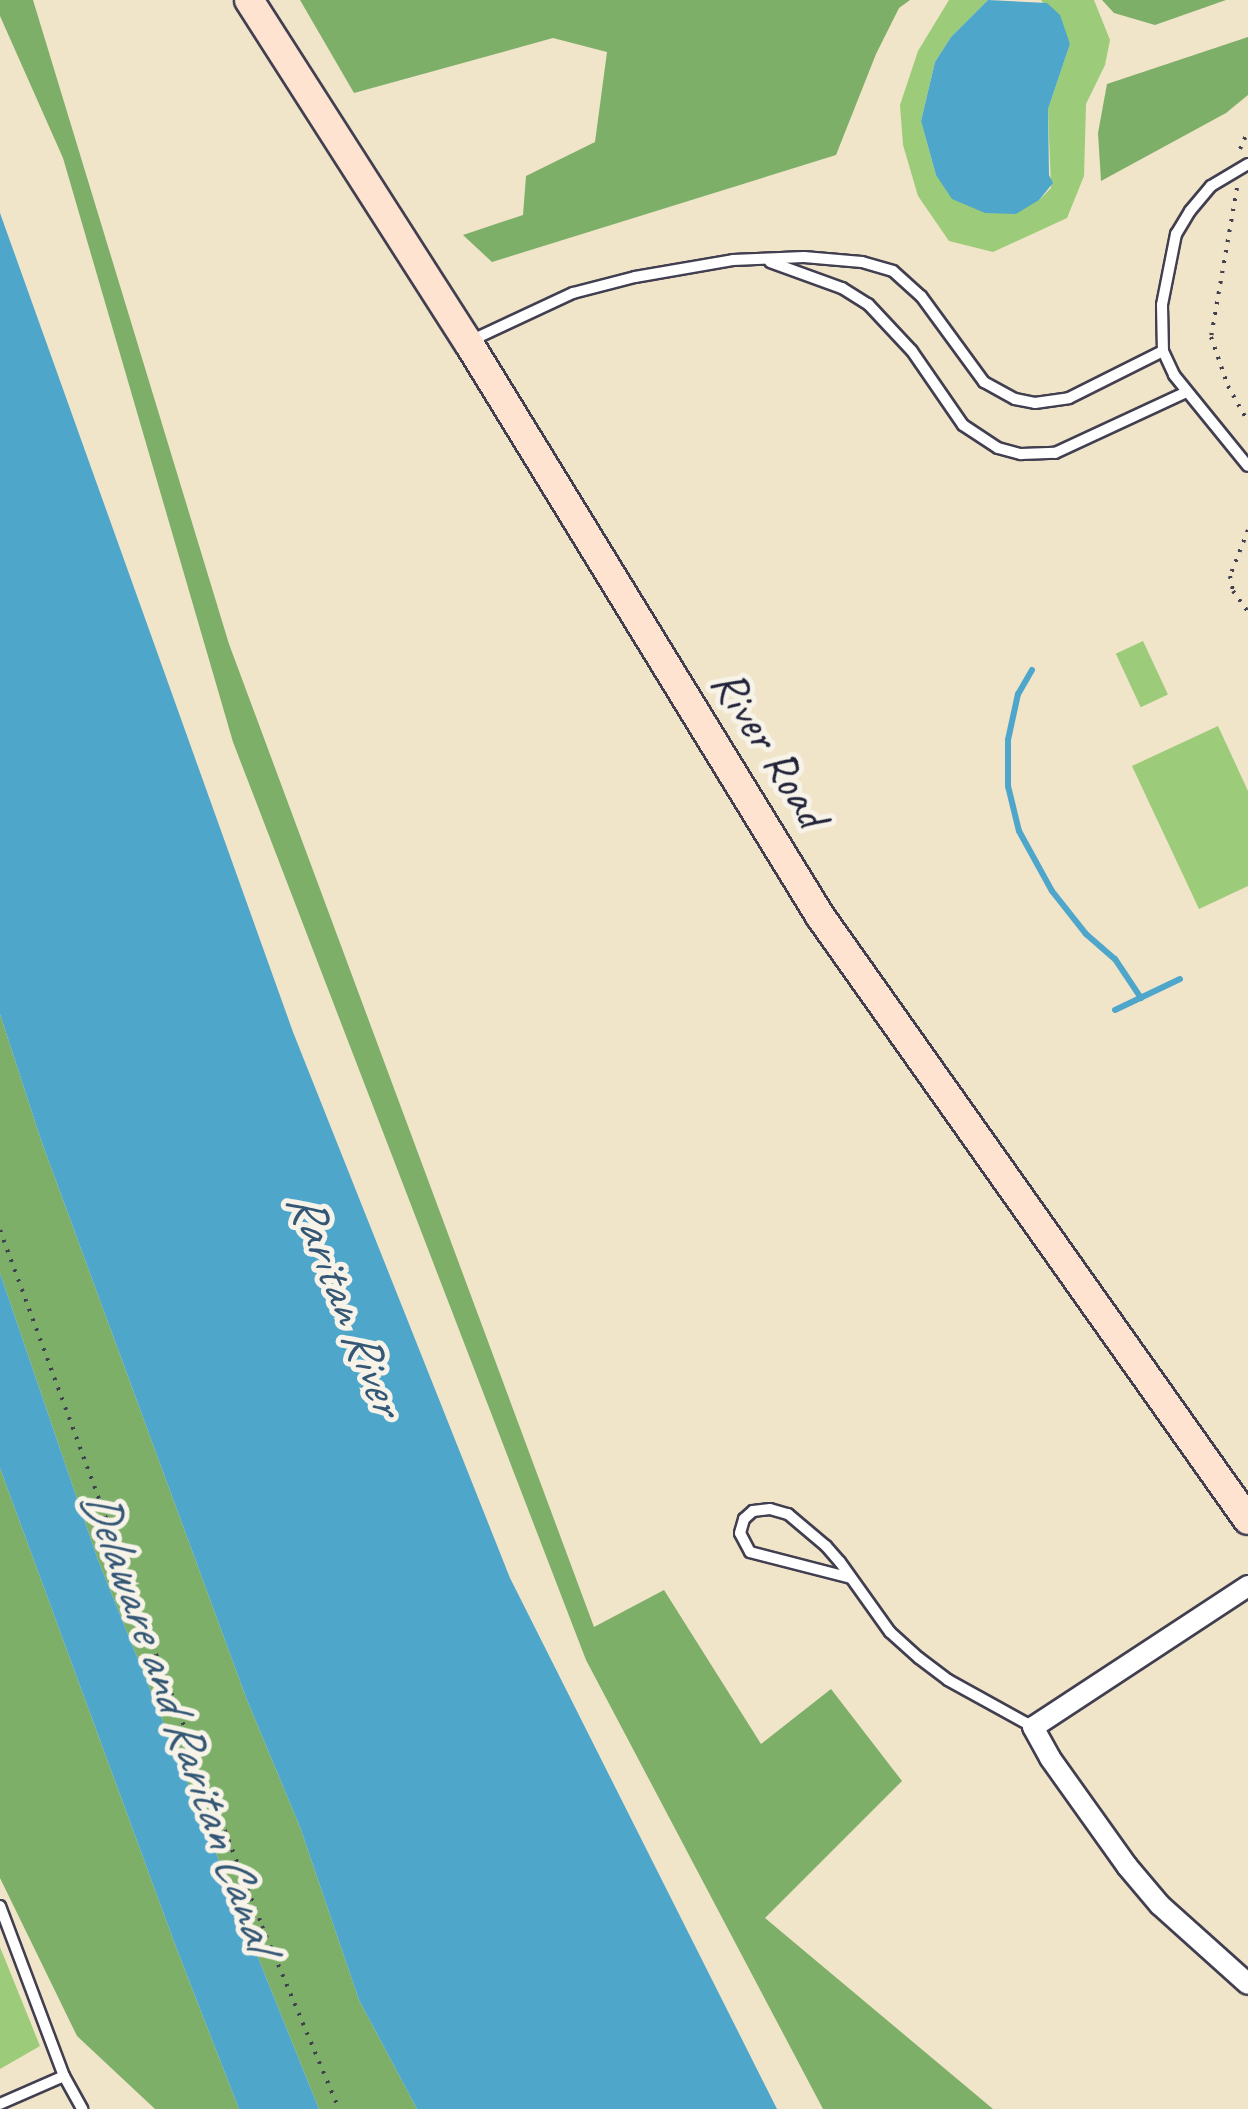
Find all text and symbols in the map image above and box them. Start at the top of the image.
street label: River Road [699,658,841,838]
water label: Raritan River [274,1182,418,1422]
water label: Delaware and Raritan Canal [69,1480,291,1958]

